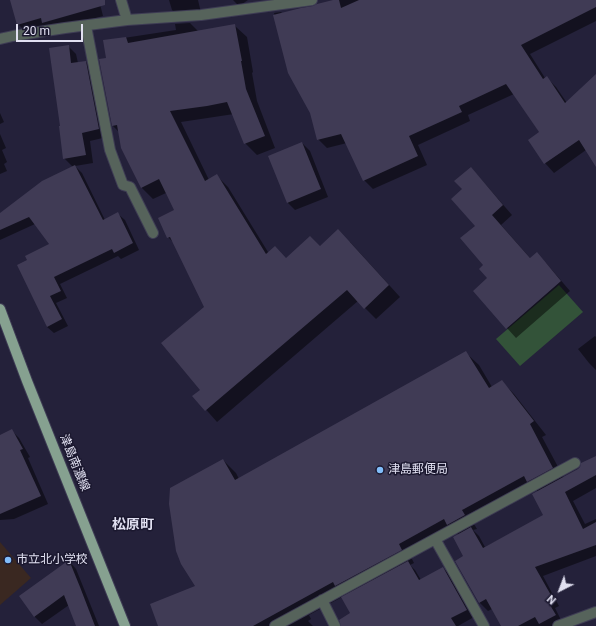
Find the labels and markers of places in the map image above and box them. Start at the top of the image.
place label: 津島郵便局 [388,463,448,477]
marker: 津島郵便局 [375,465,385,475]
place label: 市立北小学校 [16,553,88,567]
marker: 市立北小学校 [3,555,13,565]

